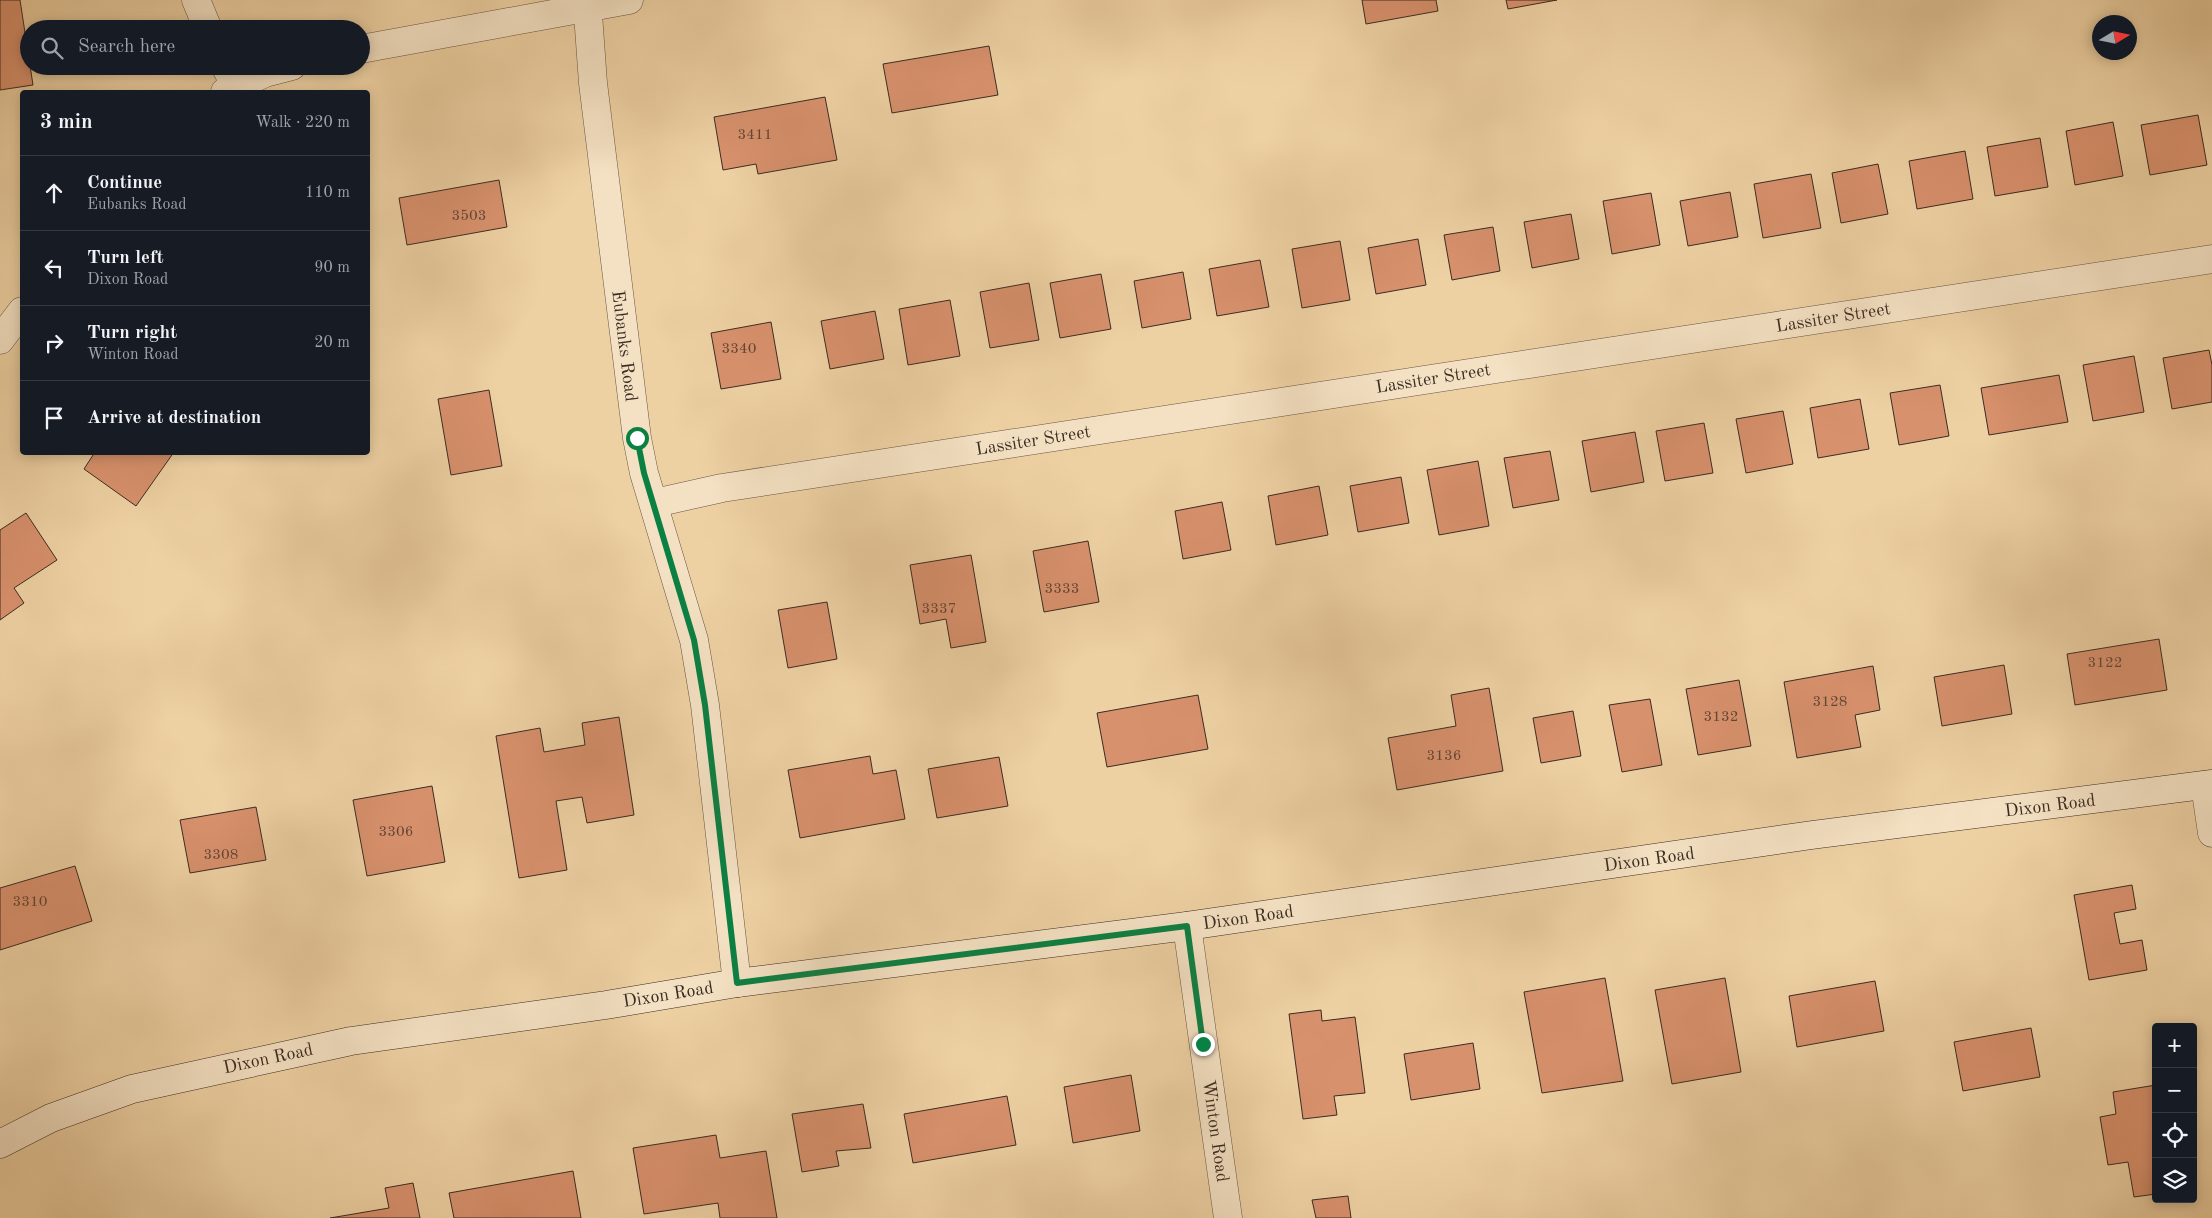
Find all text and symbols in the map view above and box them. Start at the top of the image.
north arrow [2092,15,2137,60]
search box [20,20,370,75]
icon: search [38,34,66,62]
text: Search here [78,38,175,57]
text: 3 min [40,112,93,133]
text: Walk · 220 m [255,115,350,131]
house number: 3411 [738,128,772,143]
text: Continue [87,174,162,193]
icon: ahead [40,179,68,207]
text: 110 m [305,185,350,201]
text: Eubanks Road [87,197,187,213]
house number: 3503 [452,209,486,224]
text: Turn left [87,249,164,268]
icon: left [40,254,68,282]
text: 90 m [314,260,350,276]
text: Dixon Road [87,272,168,288]
street label: Eubanks Road [608,289,640,403]
street label: Lassiter Street [1774,300,1892,336]
text: Turn right [87,324,177,343]
icon: right [40,329,68,357]
text: 20 m [314,335,350,351]
house number: 3340 [722,342,756,357]
text: Winton Road [87,347,179,363]
street label: Lassiter Street [1374,361,1492,397]
icon: arrive [40,404,68,432]
text: Arrive at destination [87,409,261,428]
street label: Lassiter Street [974,423,1092,459]
route start [626,427,649,450]
house number: 3333 [1045,582,1079,597]
house number: 3337 [922,602,956,617]
house number: 3122 [2088,656,2122,671]
house number: 3128 [1813,695,1847,710]
house number: 3132 [1704,710,1738,725]
house number: 3136 [1427,749,1461,764]
street label: Dixon Road [2004,791,2097,821]
house number: 3306 [379,825,413,840]
street label: Dixon Road [1603,845,1696,875]
house number: 3308 [204,848,238,863]
house number: 3310 [13,895,47,910]
street label: Dixon Road [1202,903,1295,933]
street label: Dixon Road [622,979,715,1011]
map controls [2152,1023,2197,1203]
button: + [2152,1023,2197,1068]
route end [1192,1033,1215,1056]
street label: Dixon Road [222,1041,315,1077]
button: − [2152,1068,2197,1113]
street label: Winton Road [1199,1079,1231,1183]
button: locate [2152,1113,2197,1158]
button: layers [2152,1158,2197,1203]

